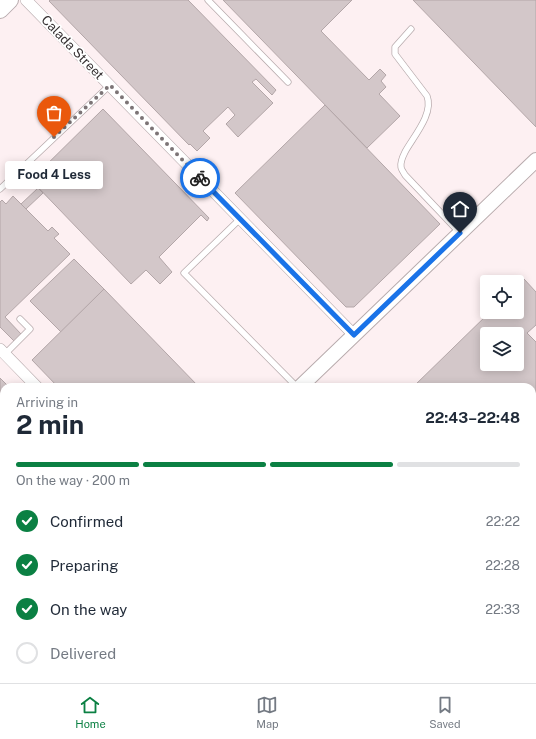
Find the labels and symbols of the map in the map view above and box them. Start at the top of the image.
street label: Calada Street [38,12,107,82]
pin [37,96,71,137]
courier [180,158,220,198]
callout: Food 4 Less [5,161,103,189]
pin [443,192,477,233]

